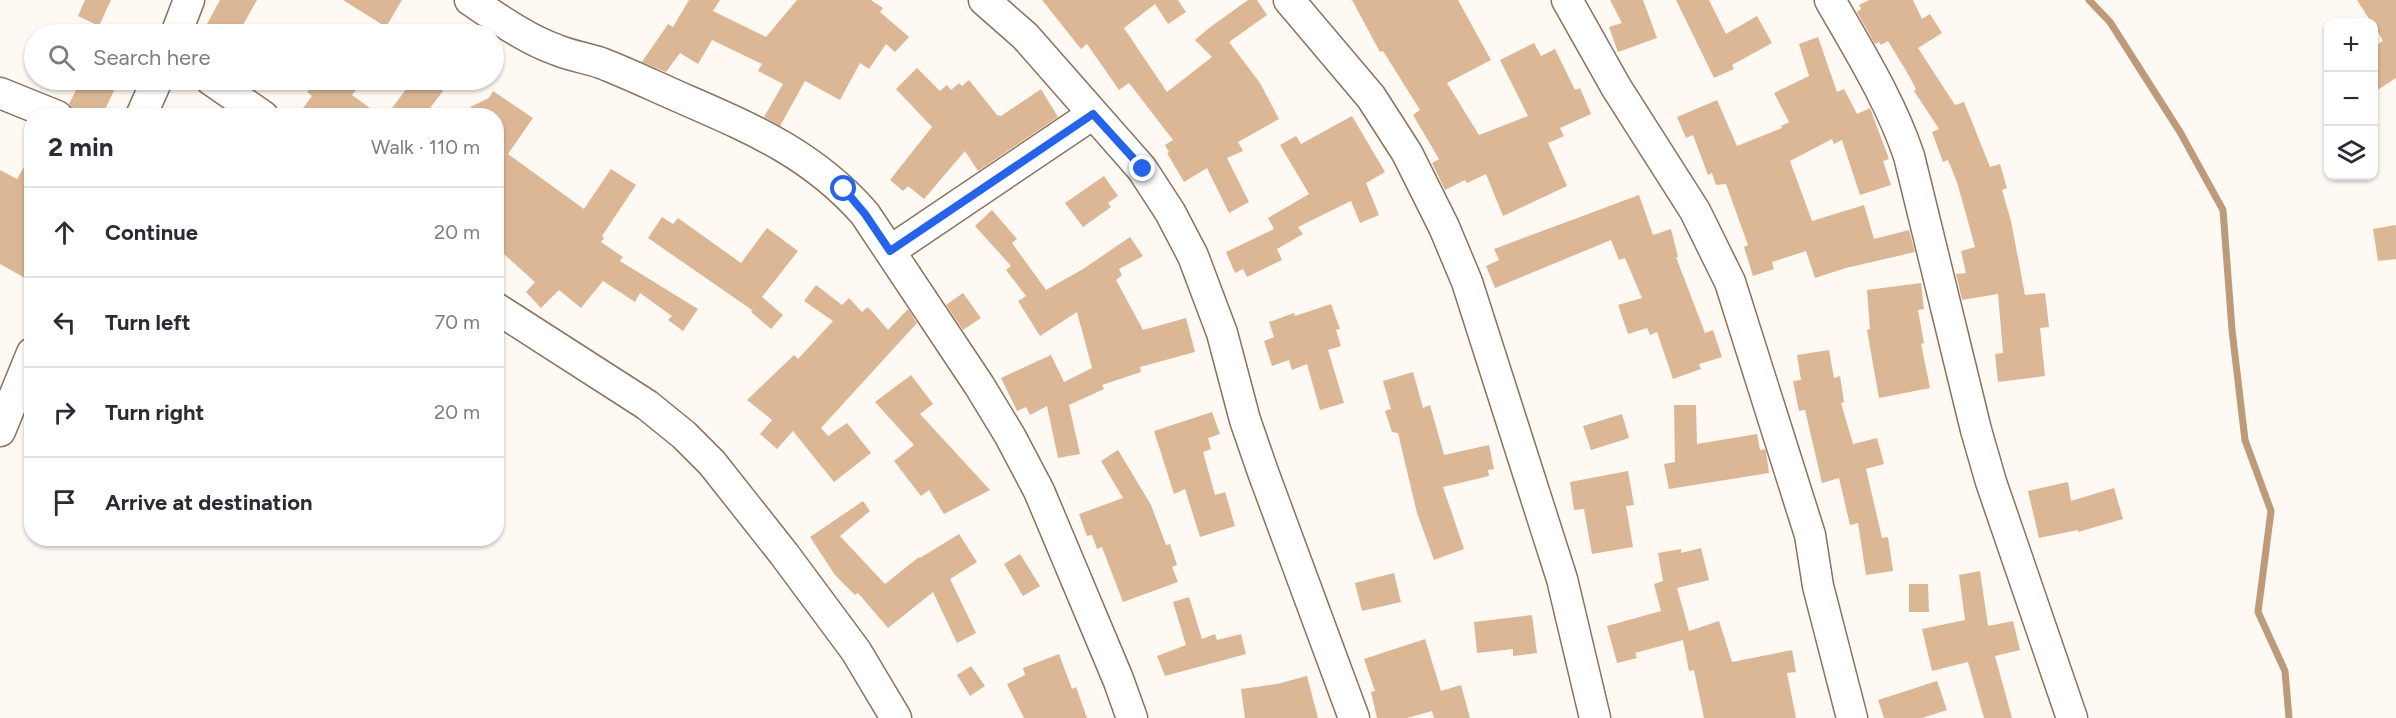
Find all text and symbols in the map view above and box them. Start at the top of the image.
map controls [2324,18,2378,180]
button: + [2324,18,2378,72]
search box [24,24,504,90]
icon: search [45,41,78,74]
text: Search here [93,44,211,71]
button: − [2324,72,2378,126]
button: layers [2324,126,2378,180]
text: 2 min [48,131,114,163]
text: Walk · 110 m [371,135,480,159]
route end [1129,155,1155,181]
route start [830,175,856,201]
icon: ahead [48,216,81,249]
text: Continue [105,219,198,246]
text: 20 m [434,220,480,244]
icon: left [48,306,81,339]
text: Turn left [105,309,191,336]
text: 70 m [434,310,480,334]
icon: right [48,396,81,429]
text: Turn right [105,399,204,426]
text: 20 m [434,400,480,424]
icon: arrive [48,486,81,519]
text: Arrive at destination [105,489,313,516]

